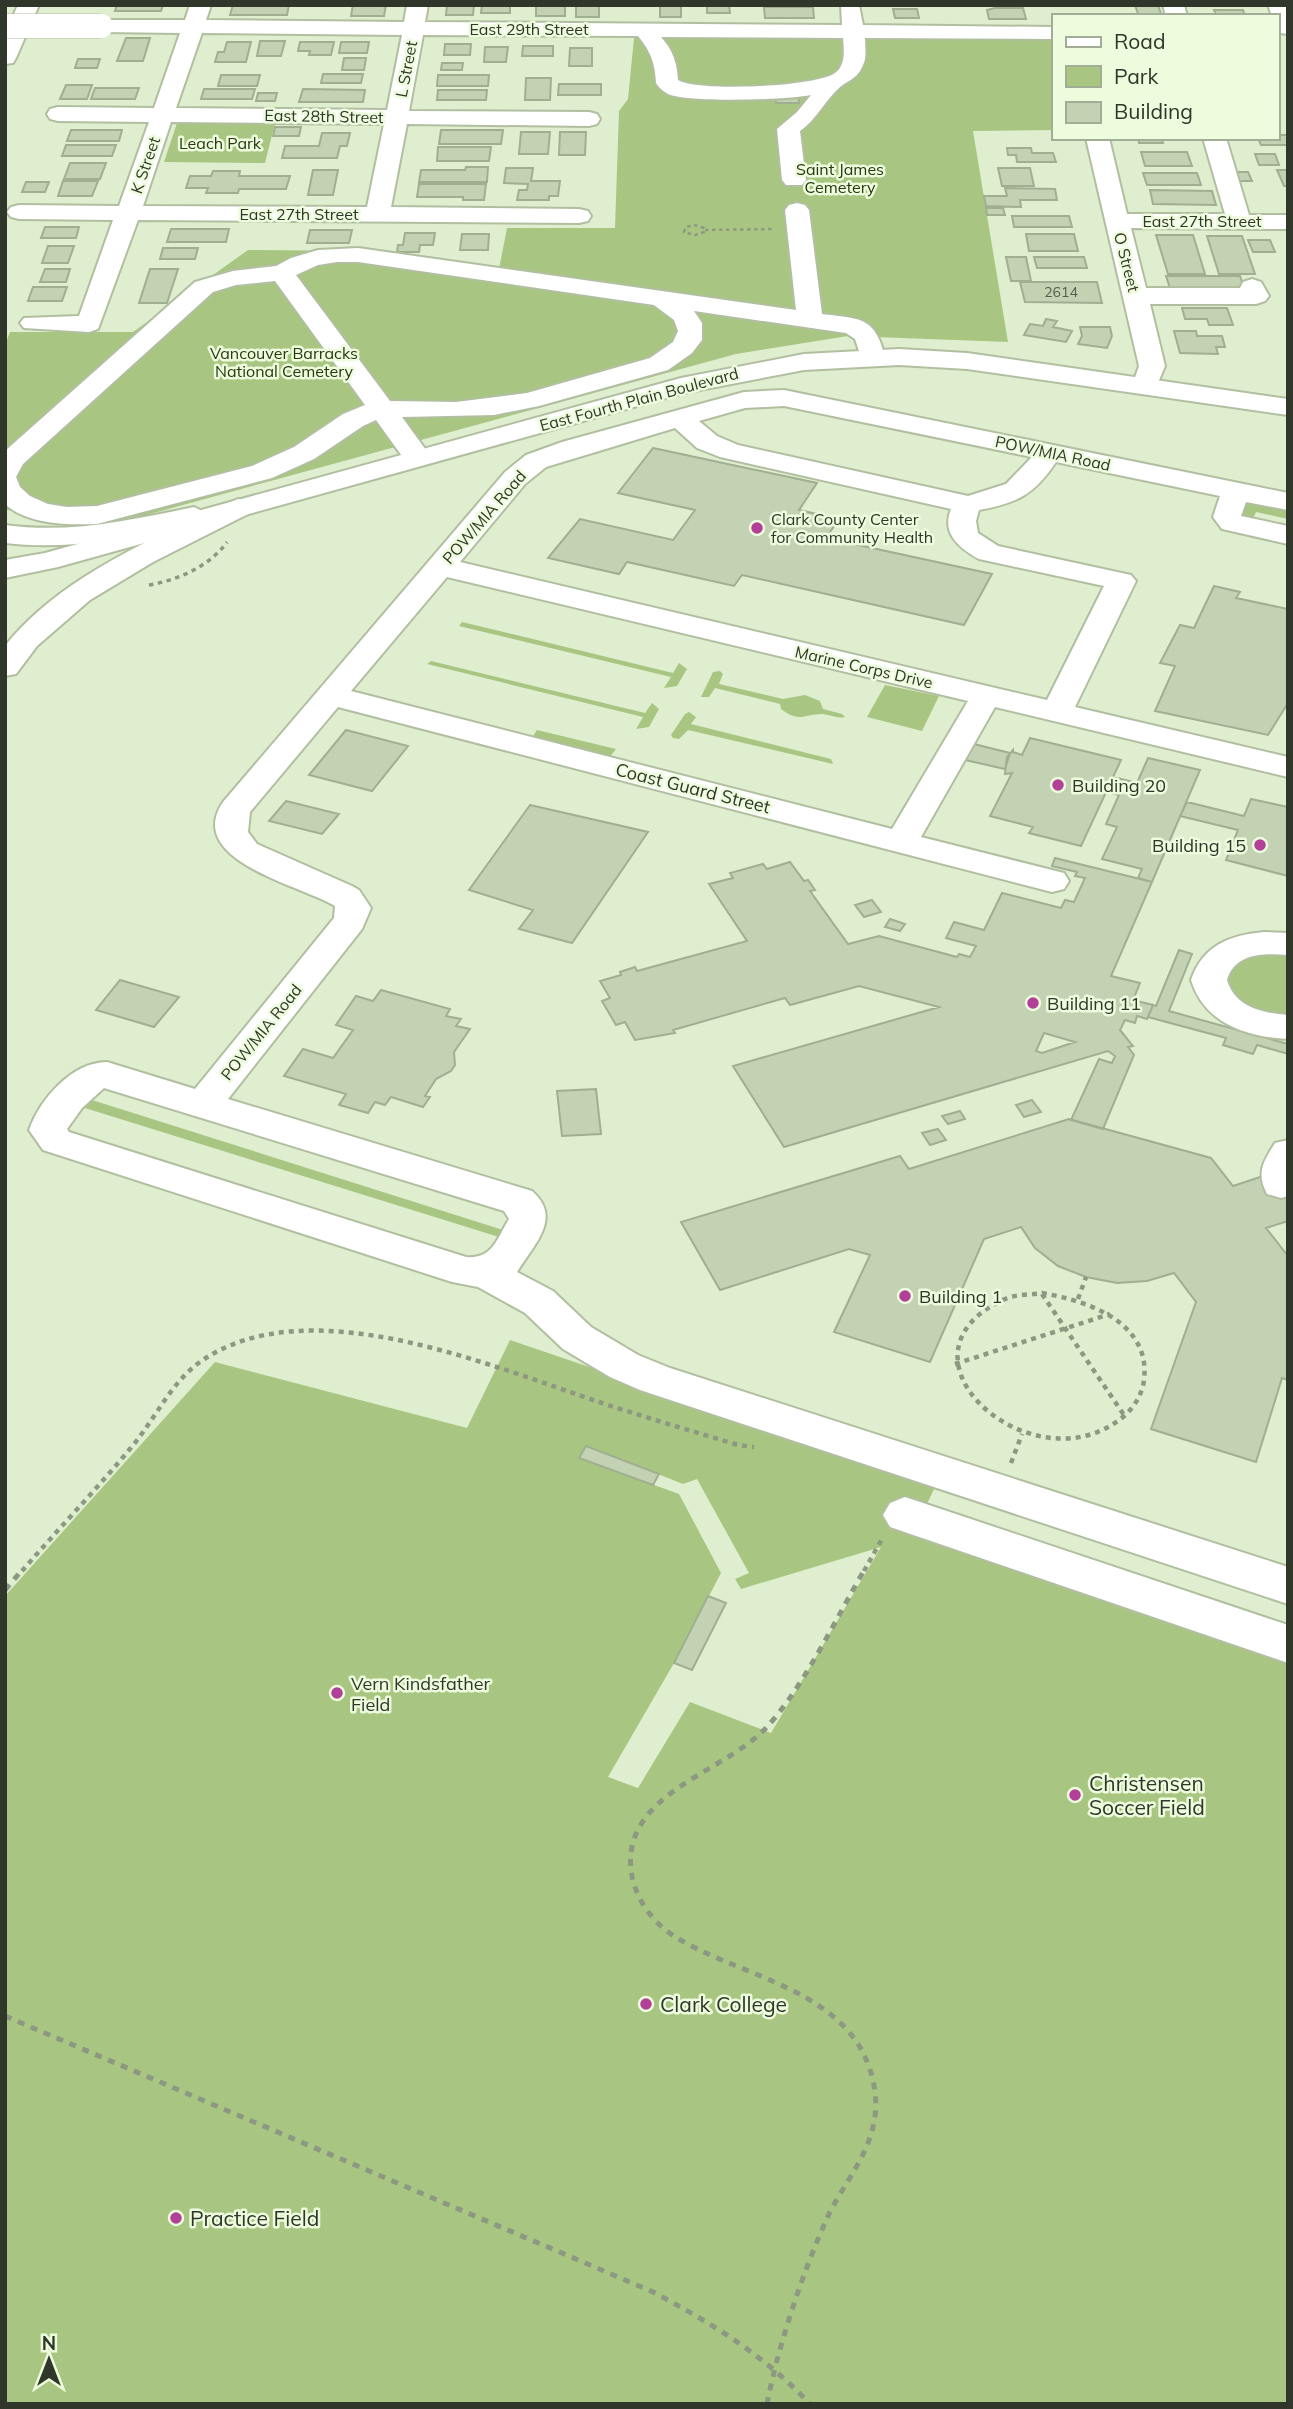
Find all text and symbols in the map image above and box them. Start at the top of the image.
legend [1052,14,1279,140]
street label: East 29th Street [469,19,589,39]
text: Road [1114,28,1165,54]
street label: L Street [391,39,421,99]
text: Park [1114,63,1158,89]
text: Building [1114,98,1193,124]
street label: East 28th Street [264,105,384,127]
park label: Leach Park [179,133,262,153]
street label: K Street [126,134,164,196]
park label: Saint James Cemetery [796,159,884,197]
street label: East 27th Street [239,204,359,224]
street label: East 27th Street [1142,211,1262,231]
street label: O Street [1110,230,1144,294]
house number: 2614 [1044,283,1078,301]
park label: Vancouver Barracks National Cemetery [210,343,358,381]
street label: East Fourth Plain Boulevard [537,363,741,435]
street label: POW/MIA Road [993,431,1113,475]
street label: POW/MIA Road [438,466,530,568]
place label: Clark County Center for Community Health [771,509,933,547]
marker: Clark County Center for Community Health [749,520,765,536]
street label: Marine Corps Drive [793,641,935,693]
street label: Coast Guard Street [613,758,773,818]
place label: Building 20 [1072,774,1166,797]
marker: Building 20 [1050,777,1066,793]
place label: Building 15 [1152,834,1246,857]
marker: Building 15 [1252,837,1268,853]
street label: POW/MIA Road [216,980,306,1084]
place label: Building 11 [1047,992,1141,1015]
marker: Building 11 [1025,995,1041,1011]
place label: Building 1 [919,1285,1002,1308]
marker: Building 1 [897,1288,913,1304]
place label: Vern Kindsfather Field [351,1672,490,1716]
marker: Vern Kindsfather Field [329,1685,345,1701]
place label: Christensen Soccer Field [1089,1770,1205,1820]
marker: Christensen Soccer Field [1067,1787,1083,1803]
place label: Clark College [660,1991,787,2017]
marker: Clark College [638,1996,654,2012]
place label: Practice Field [190,2205,319,2231]
marker: Practice Field [168,2210,184,2226]
north arrow [14,2325,84,2395]
text: N [42,2331,56,2355]

